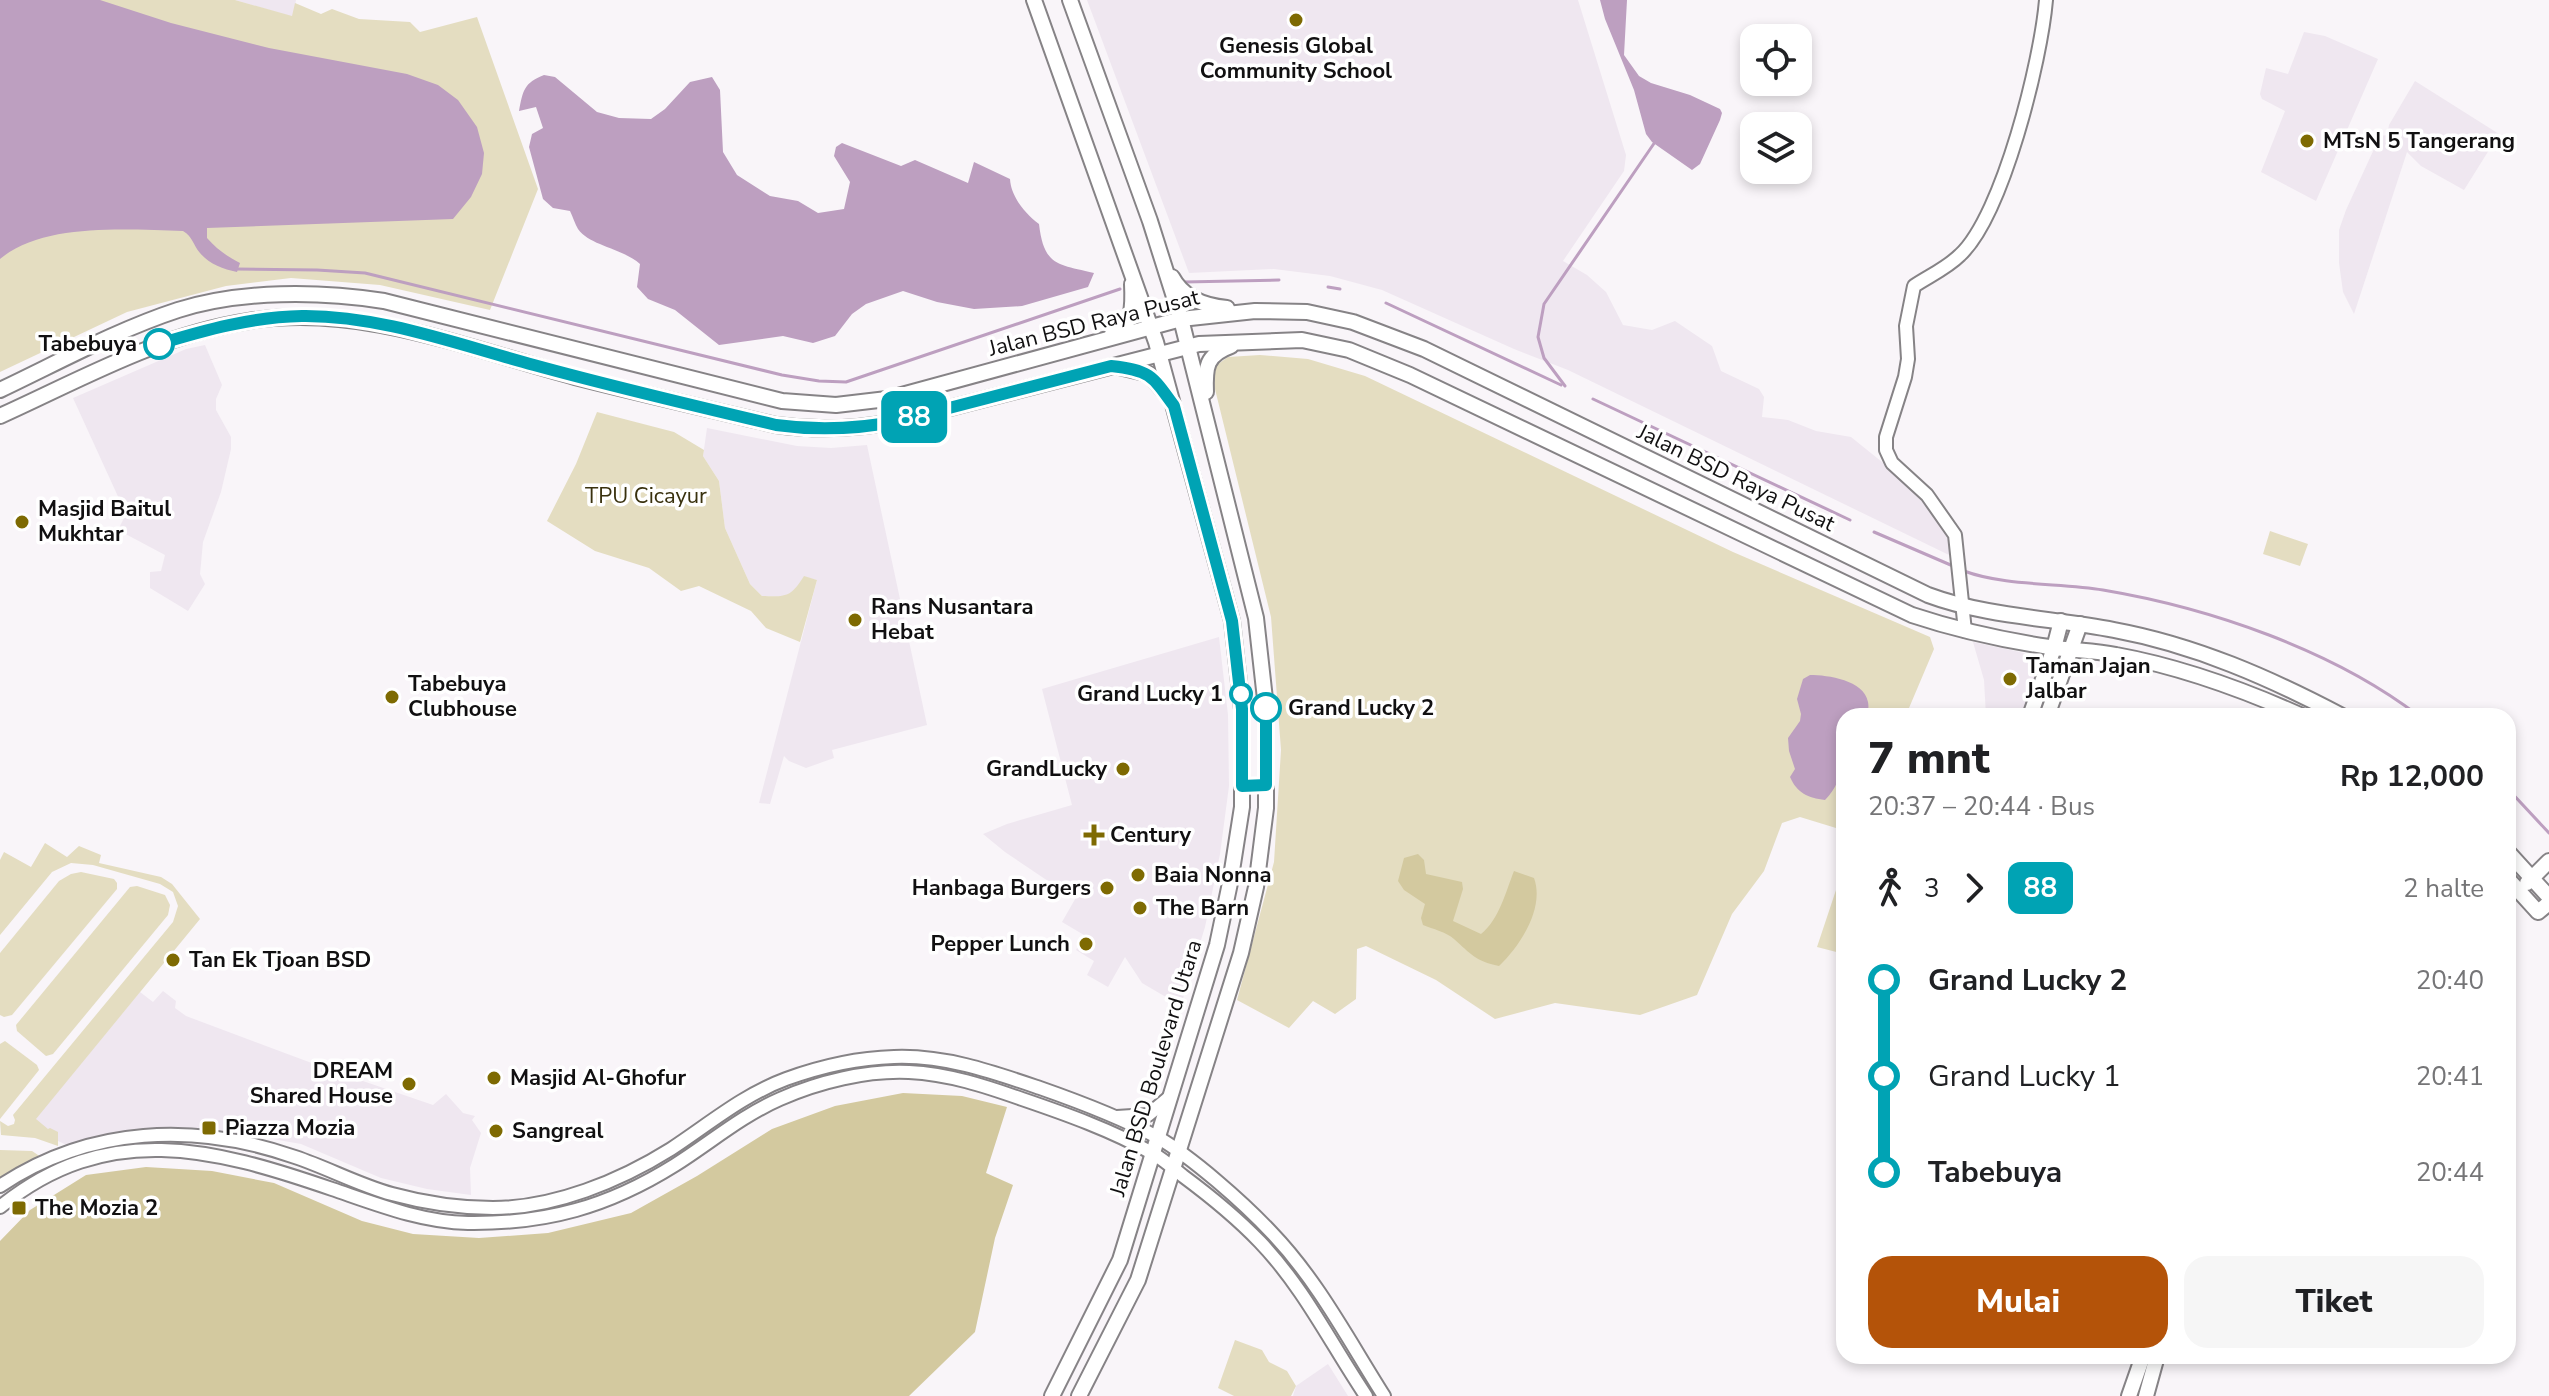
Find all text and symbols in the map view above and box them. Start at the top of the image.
marker: Genesis Global Community School [1287,11,1305,29]
map controls [1740,24,1812,184]
button: locate [1740,24,1812,96]
place label: Genesis Global Community School [1200,31,1392,86]
button: layers [1740,112,1812,184]
place label: MTsN 5 Tangerang [2323,126,2515,156]
marker: MTsN 5 Tangerang [2298,132,2316,150]
street label: Jalan BSD Raya Pusat [985,282,1203,364]
place label: Tabebuya [39,329,137,359]
marker: Tabebuya [144,329,174,359]
line badge: 88 [878,391,950,443]
text: 88 [897,398,931,436]
street label: Jalan BSD Raya Pusat [1631,417,1840,539]
park label: TPU Cicayur [585,481,707,511]
place label: Masjid Baitul Mukhtar [38,494,171,549]
marker: Masjid Baitul Mukhtar [13,513,31,531]
place label: Rans Nusantara Hebat [871,592,1033,647]
marker: Rans Nusantara Hebat [846,611,864,629]
place label: Taman Jajan Jalbar [2025,651,2151,706]
place label: Tabebuya Clubhouse [408,669,517,724]
marker: Taman Jajan Jalbar [2001,670,2019,688]
place label: Grand Lucky 1 [1077,679,1223,709]
marker: Grand Lucky 1 [1230,683,1252,705]
marker: Tabebuya Clubhouse [383,688,401,706]
marker: Grand Lucky 2 [1251,693,1281,723]
place label: Grand Lucky 2 [1288,693,1434,723]
text: 7 mnt [1868,729,1990,789]
place label: GrandLucky [986,754,1107,784]
text: Rp 12,000 [2340,756,2484,797]
marker: GrandLucky [1114,760,1132,778]
text: 20:37 – 20:44 · Bus [1868,789,2095,824]
place label: Century [1110,820,1191,850]
marker: Century [1085,826,1103,844]
place label: Baia Nonna [1154,860,1272,890]
marker: Baia Nonna [1129,866,1147,884]
icon: walk [1868,866,1912,910]
icon: forward [1952,866,1996,910]
text: 88 [2024,869,2057,907]
text: 3 [1924,871,1940,906]
text: 2 halte [2403,871,2484,906]
place label: Hanbaga Burgers [912,873,1091,903]
marker: Hanbaga Burgers [1098,879,1116,897]
place label: The Barn [1156,893,1249,923]
marker: The Barn [1131,899,1149,917]
place label: Pepper Lunch [930,929,1070,959]
marker: Pepper Lunch [1077,935,1095,953]
street label: Jalan BSD Boulevard Utara [1102,936,1209,1201]
place label: Tan Ek Tjoan BSD [189,945,371,975]
marker: Tan Ek Tjoan BSD [164,951,182,969]
text: Grand Lucky 2 [1928,960,2127,1001]
text: 20:40 [2416,963,2484,998]
place label: DREAM Shared House [250,1056,393,1111]
text: Grand Lucky 1 [1928,1056,2121,1097]
text: 20:41 [2416,1059,2484,1094]
place label: Masjid Al-Ghofur [510,1063,687,1093]
marker: Masjid Al-Ghofur [485,1069,503,1087]
marker: DREAM Shared House [400,1075,418,1093]
place label: Piazza Mozia [225,1113,355,1143]
place label: Sangreal [512,1116,604,1146]
marker: Piazza Mozia [200,1119,218,1137]
marker: Sangreal [487,1122,505,1140]
text: Tabebuya [1928,1152,2062,1193]
text: 20:44 [2416,1155,2484,1190]
place label: The Mozia 2 [35,1193,158,1223]
marker: The Mozia 2 [10,1199,28,1217]
button: Mulai [1868,1256,2168,1348]
button: Tiket [2184,1256,2484,1348]

